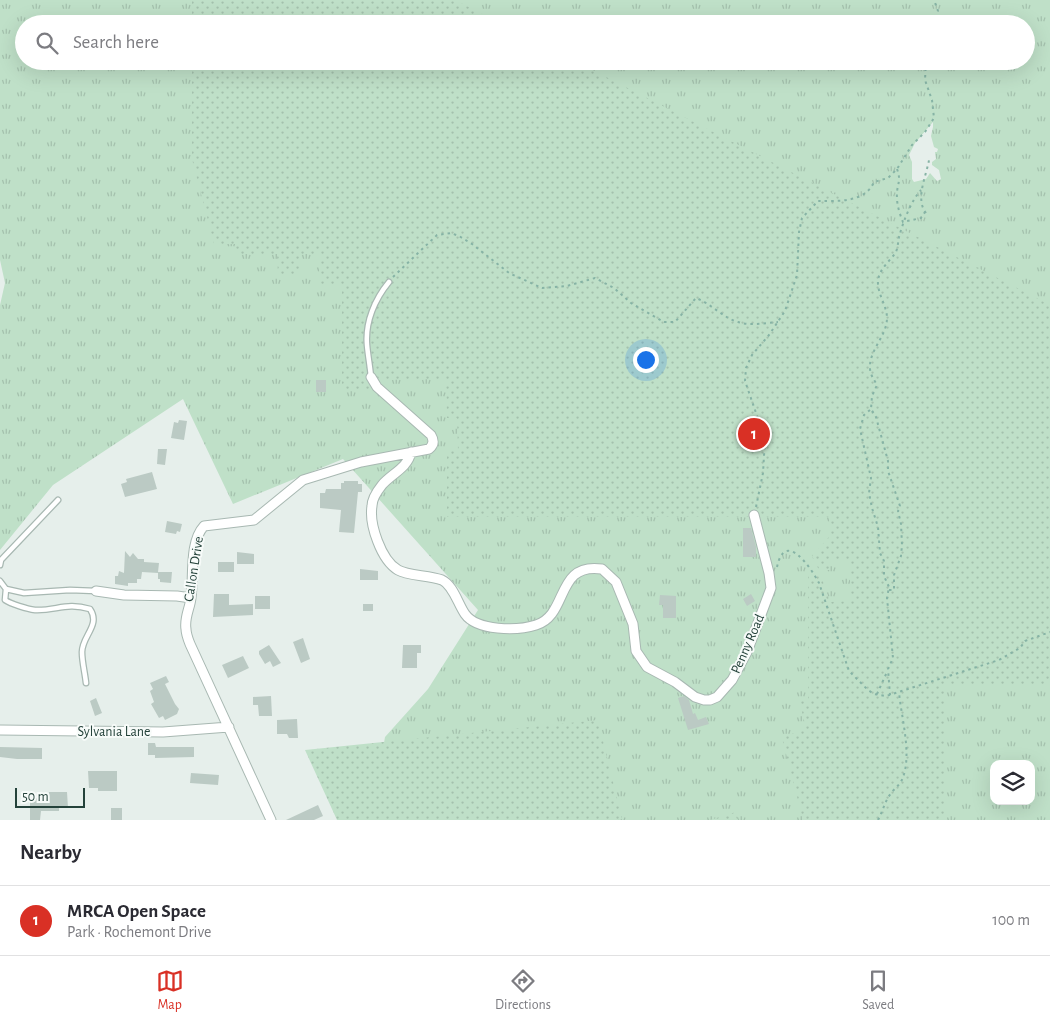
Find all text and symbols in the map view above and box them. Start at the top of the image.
search box [15,15,1035,70]
icon: search [33,29,61,57]
text: Search here [73,33,159,52]
your location [633,347,659,373]
pin: 1 [738,415,770,453]
street label: Callon Drive [182,535,206,603]
street label: Penny Road [729,612,767,676]
street label: Sylvania Lane [78,725,151,739]
map controls [990,760,1035,805]
button: layers [990,760,1035,805]
scale bar [15,785,85,808]
text: 50 m [22,790,49,804]
text: Nearby [20,842,81,863]
text: MRCA Open Space [67,902,206,921]
text: 1 [33,912,39,928]
text: 100 m [992,912,1030,928]
text: Park · Rochemont Drive [67,924,211,940]
tab: Map [156,967,184,1014]
tab: Directions [495,967,551,1014]
tab: Saved [862,967,894,1014]

